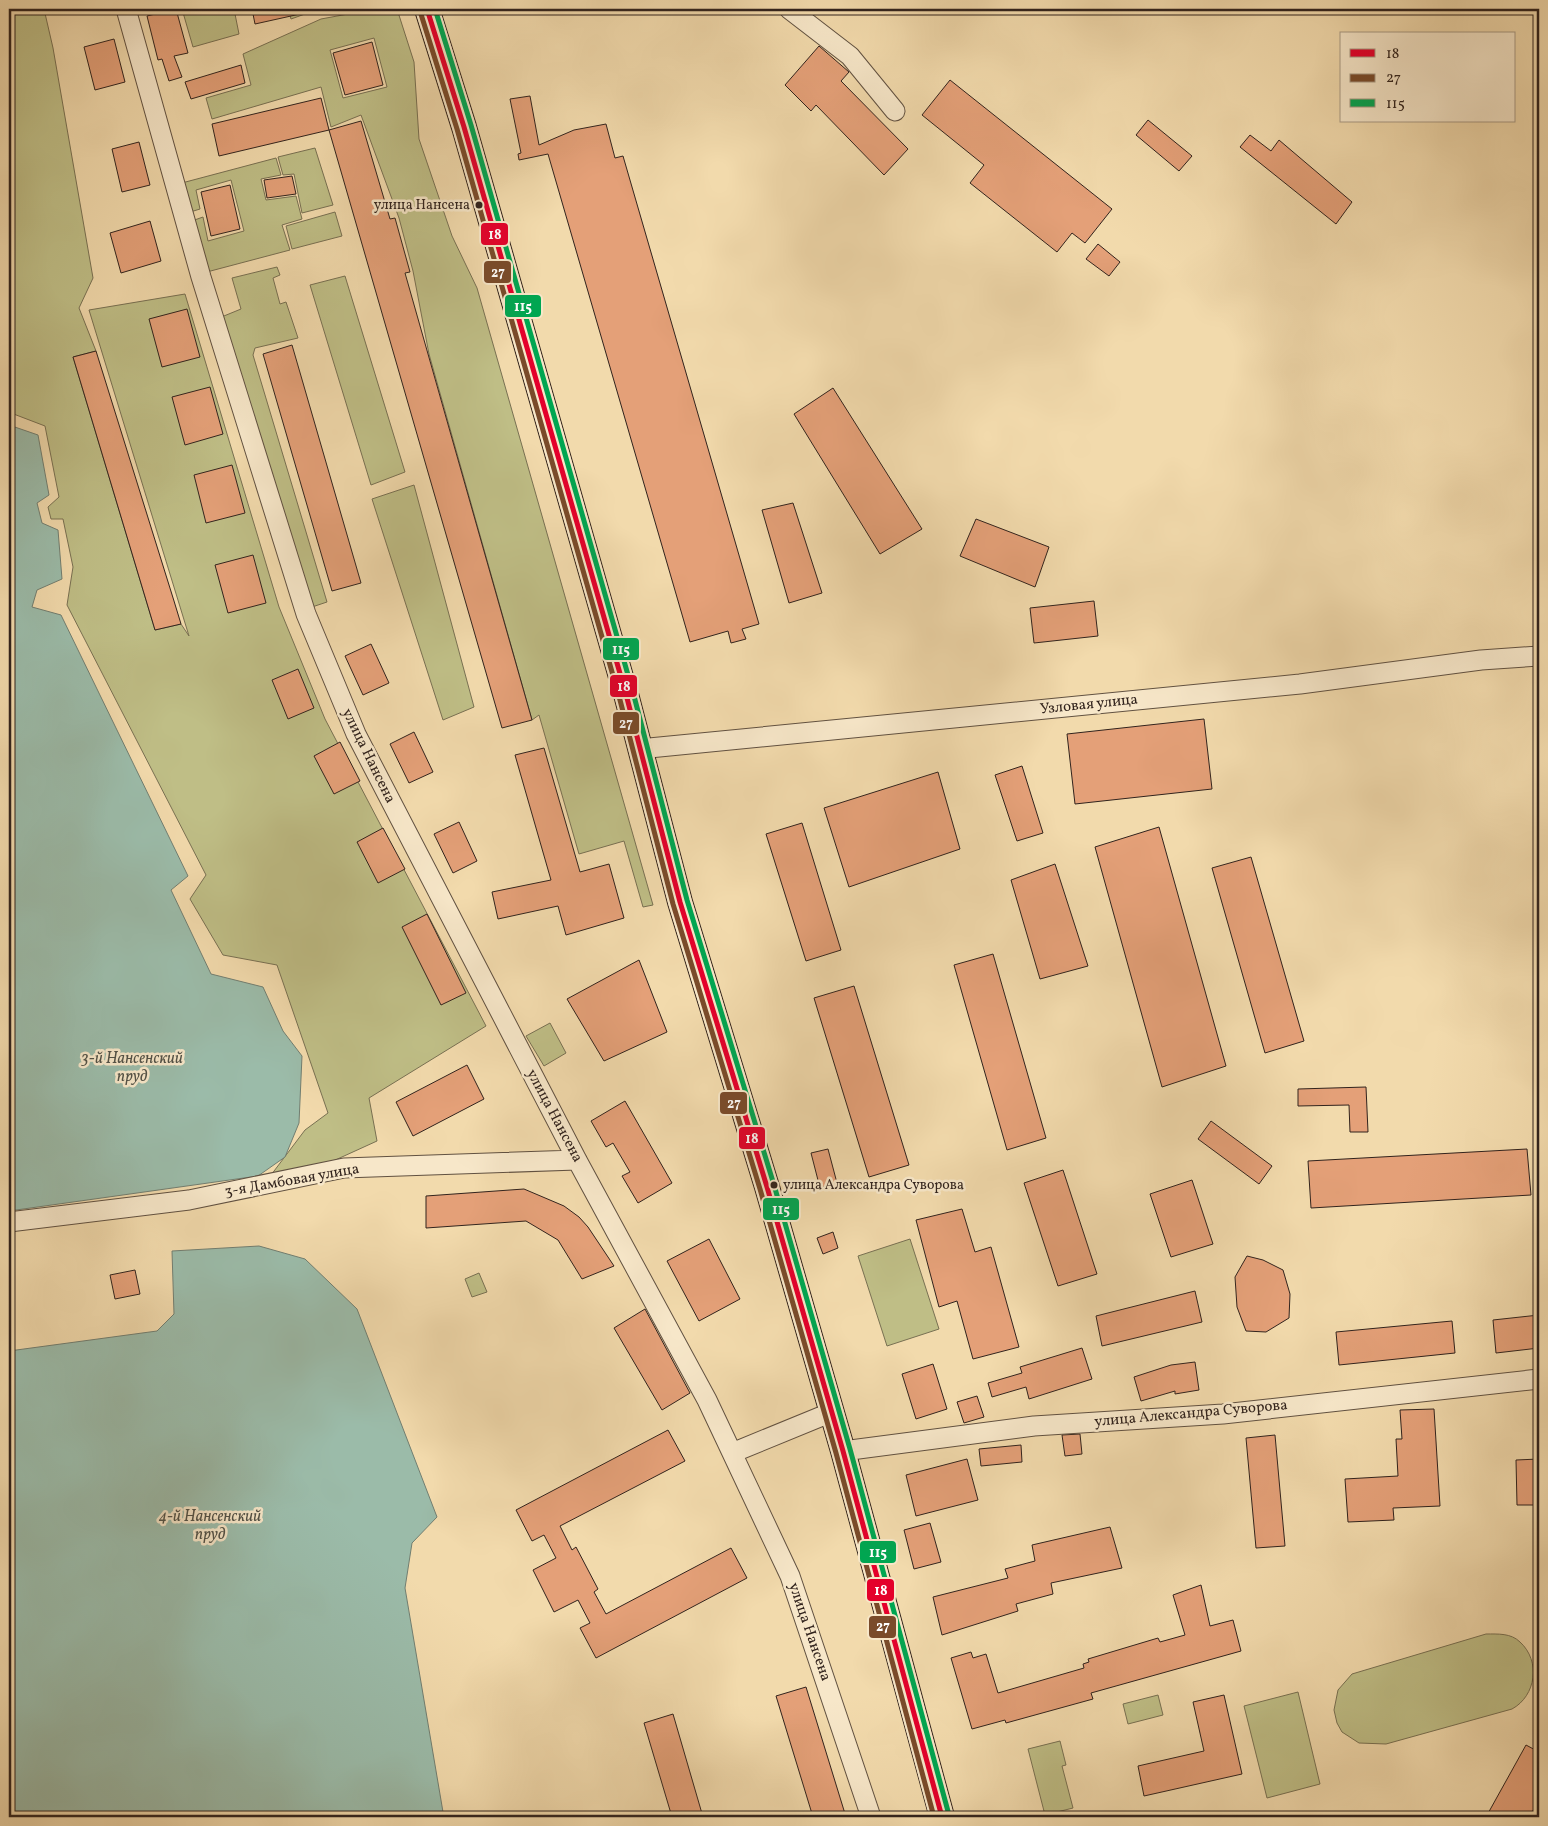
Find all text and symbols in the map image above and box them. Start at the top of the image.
legend [1340,32,1516,122]
text: 18 [1386,44,1399,65]
text: 27 [1386,68,1401,89]
text: 115 [1386,94,1405,115]
place label: улица Нансена [374,196,470,215]
marker: улица Нансена [474,200,484,210]
line badge: 18 [480,222,509,246]
text: 18 [488,226,502,245]
line badge: 27 [483,260,512,284]
text: 27 [491,264,505,283]
line badge: 115 [504,294,542,318]
text: 115 [514,298,532,317]
line badge: 115 [602,637,640,661]
text: 115 [612,641,630,660]
line badge: 18 [609,674,638,698]
text: 18 [617,678,631,697]
street label: Узловая улица [1039,689,1139,721]
street label: улица Нансена [336,705,400,807]
line badge: 27 [612,711,640,735]
text: 27 [619,715,633,734]
water label: 3-й Нансенский пруд [80,1048,183,1088]
street label: улица Нансена [521,1066,587,1166]
line badge: 27 [719,1091,748,1115]
text: 27 [727,1095,741,1114]
line badge: 18 [738,1126,766,1150]
text: 18 [745,1130,759,1149]
street label: 3-я Дамбовая улица [223,1159,361,1203]
place label: улица Александра Суворова [783,1176,964,1195]
marker: улица Александра Суворова [769,1180,779,1190]
line badge: 115 [762,1197,800,1221]
text: 115 [772,1201,790,1220]
street label: улица Александра Суворова [1094,1395,1288,1433]
water label: 4-й Нансенский пруд [159,1506,261,1546]
line badge: 115 [859,1540,897,1564]
text: 115 [869,1544,887,1563]
line badge: 18 [866,1578,895,1602]
street label: улица Нансена [782,1580,836,1684]
text: 18 [874,1582,888,1601]
line badge: 27 [868,1615,897,1639]
text: 27 [876,1618,890,1637]

